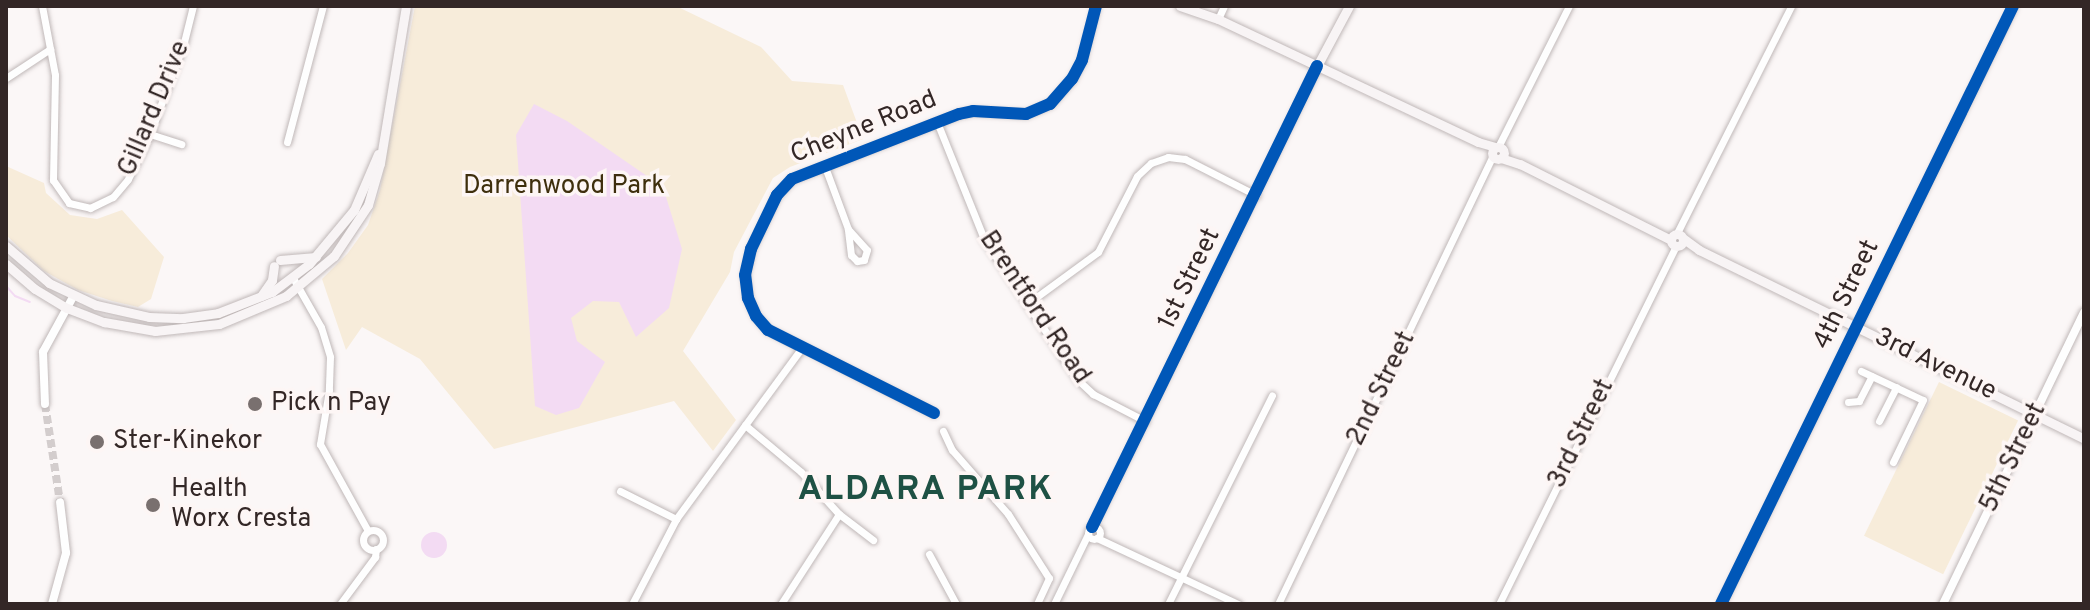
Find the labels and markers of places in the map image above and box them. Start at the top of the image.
place label: Pick n Pay [271,388,391,420]
marker: Pick n Pay [246,395,264,413]
place label: Ster-Kinekor [113,426,262,458]
marker: Ster-Kinekor [88,433,106,451]
place label: Health Worx Cresta [171,474,311,536]
marker: Health Worx Cresta [142,494,164,516]

